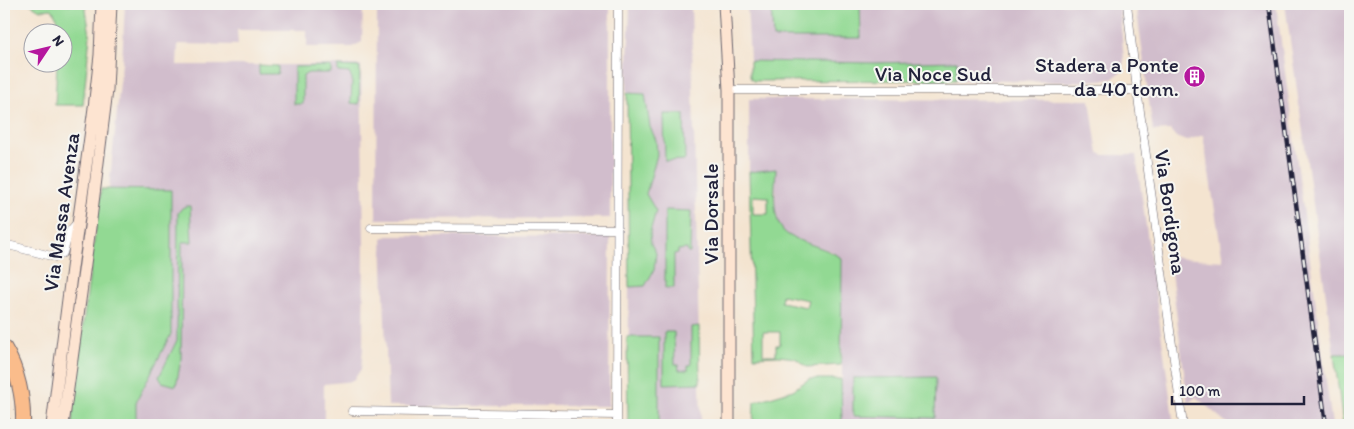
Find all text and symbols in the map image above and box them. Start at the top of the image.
north arrow [22,22,72,72]
text: N [49,32,68,50]
place label: Stadera a Ponte da 40 tonn. [1035,52,1179,101]
street label: Via Noce Sud [875,61,991,86]
building icon: Stadera a Ponte da 40 tonn. [1183,64,1207,88]
street label: Via Massa Avenza [37,131,85,293]
street label: Via Bordigona [1150,148,1192,276]
street label: Via Dorsale [698,163,723,265]
scale bar [1172,374,1304,406]
text: 100 m [1179,382,1221,400]

